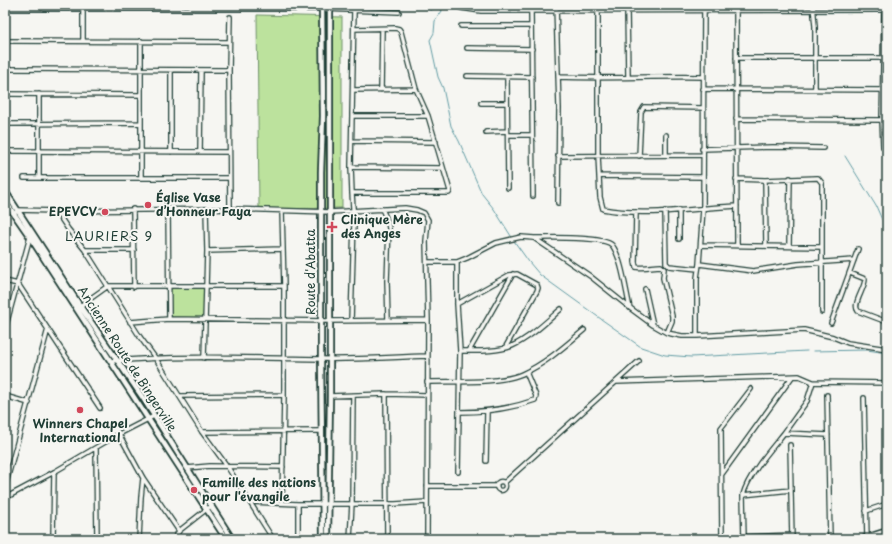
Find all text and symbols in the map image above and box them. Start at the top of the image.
place label: Église Vase d’Honneur Faya [156,188,252,220]
marker: Église Vase d’Honneur Faya [143,200,153,210]
place label: EPEVCV [49,202,98,220]
marker: EPEVCV [100,207,110,217]
place label: Clinique Mère des Anges [341,210,423,242]
marker: Clinique Mère des Anges [326,221,338,233]
district label: LAURIERS 9 [65,226,153,245]
street label: Route d'Abatta [301,228,319,315]
street label: Ancienne Route de Bingerville [74,282,182,435]
marker: Winners Chapel International [75,405,85,415]
place label: Winners Chapel International [32,414,128,446]
place label: Famille des nations pour l'évangile [202,473,316,505]
marker: Famille des nations pour l'évangile [189,485,199,495]

